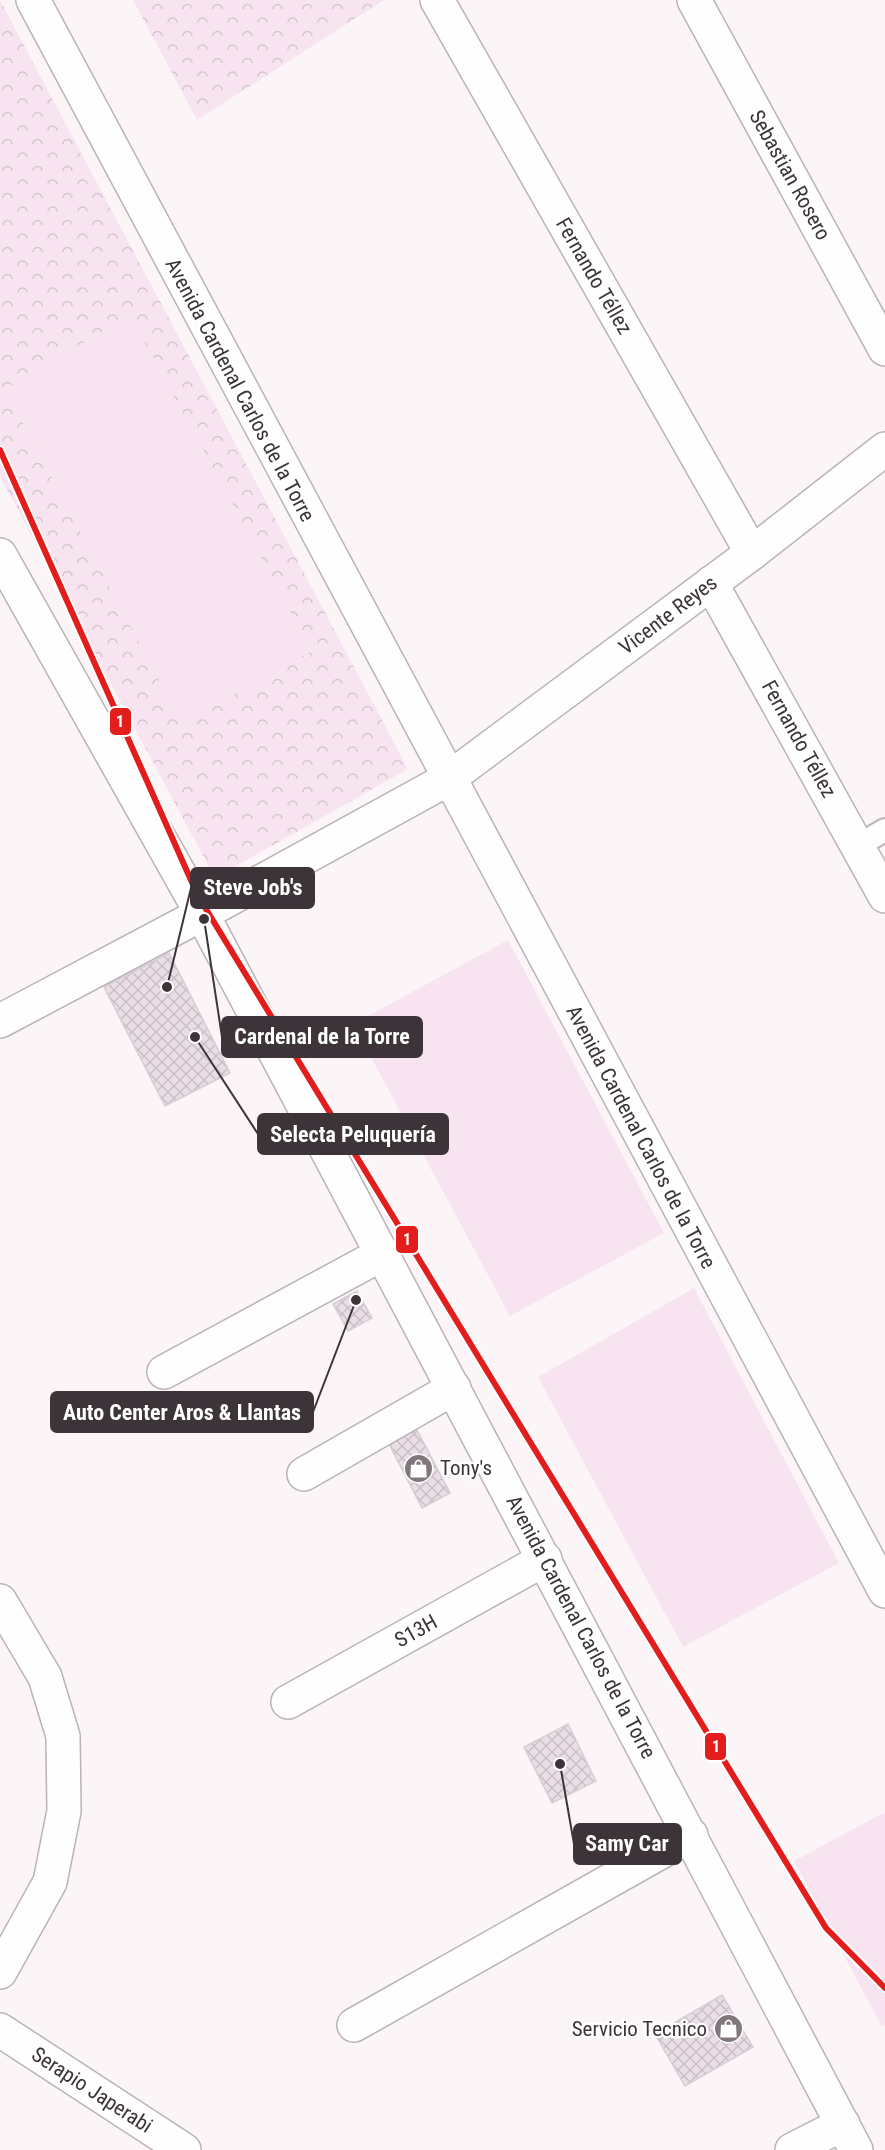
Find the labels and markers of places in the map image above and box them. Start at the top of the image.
callout: Steve Job's [191,868,314,908]
callout: Cardenal de la Torre [222,1017,422,1057]
callout: Selecta Peluquería [258,1114,448,1154]
callout: Auto Center Aros & Llantas [51,1392,313,1432]
shop icon: Tony's [403,1452,435,1484]
place label: Tony's [440,1456,492,1480]
callout: Samy Car [574,1824,681,1864]
shop icon: Servicio Tecnico [712,2013,744,2045]
place label: Servicio Tecnico [572,2017,707,2041]

